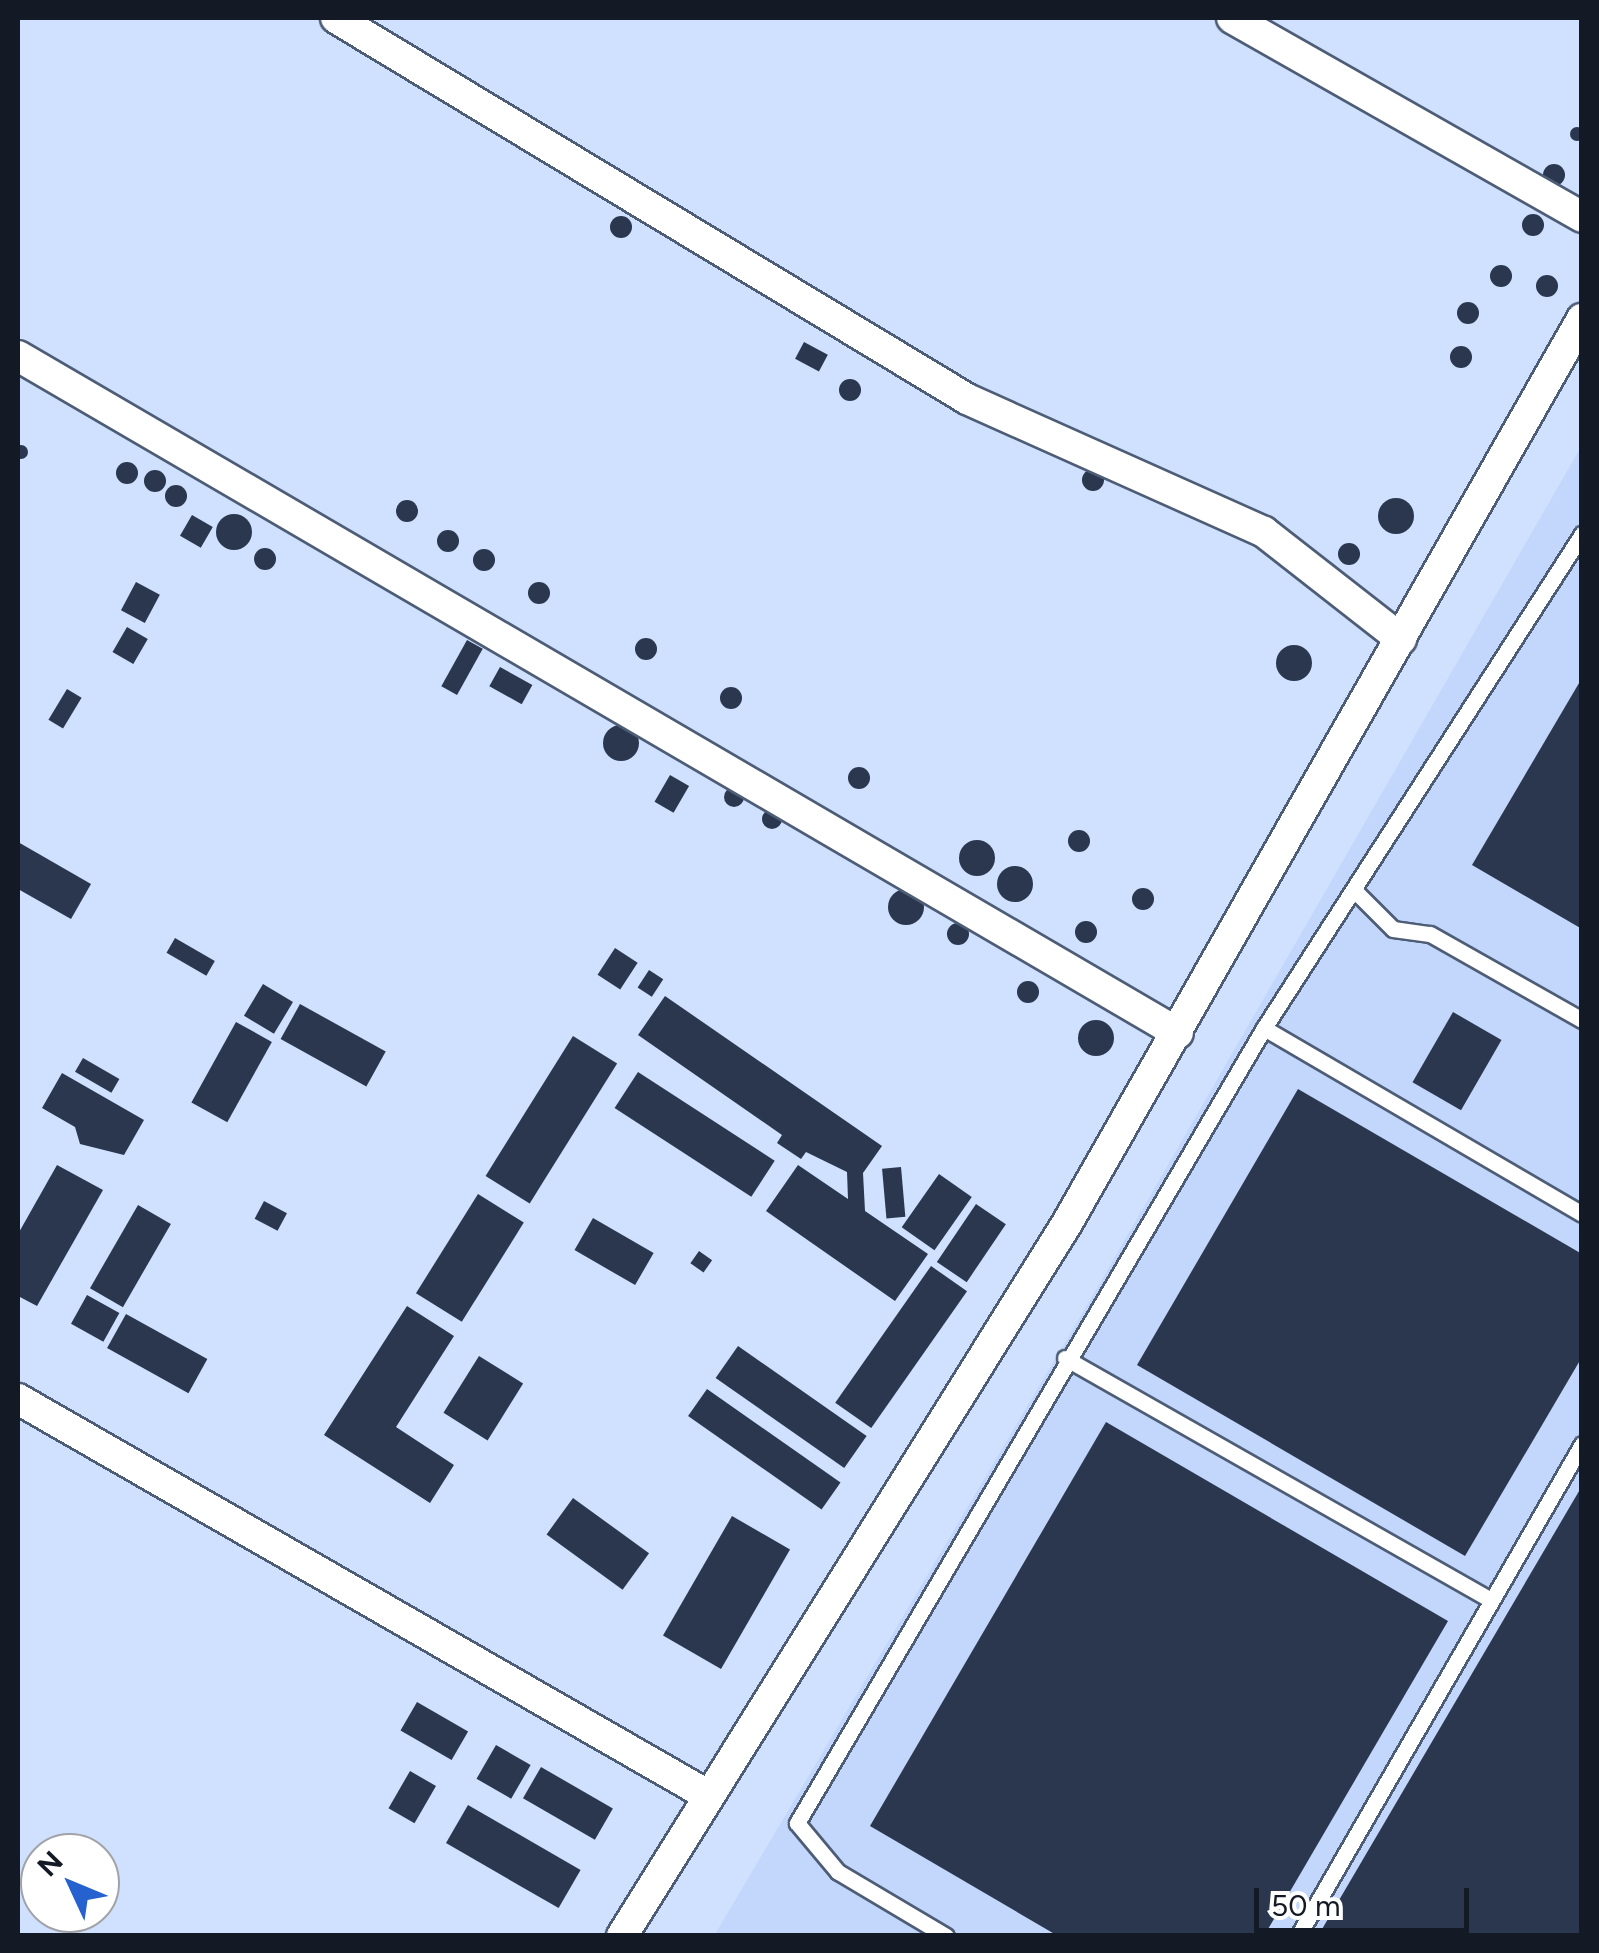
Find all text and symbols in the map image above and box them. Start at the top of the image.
north arrow [20,1833,120,1933]
text: N [30,1844,70,1883]
scale bar [1259,1868,1474,1930]
text: 50 m [1271,1887,1340,1924]

